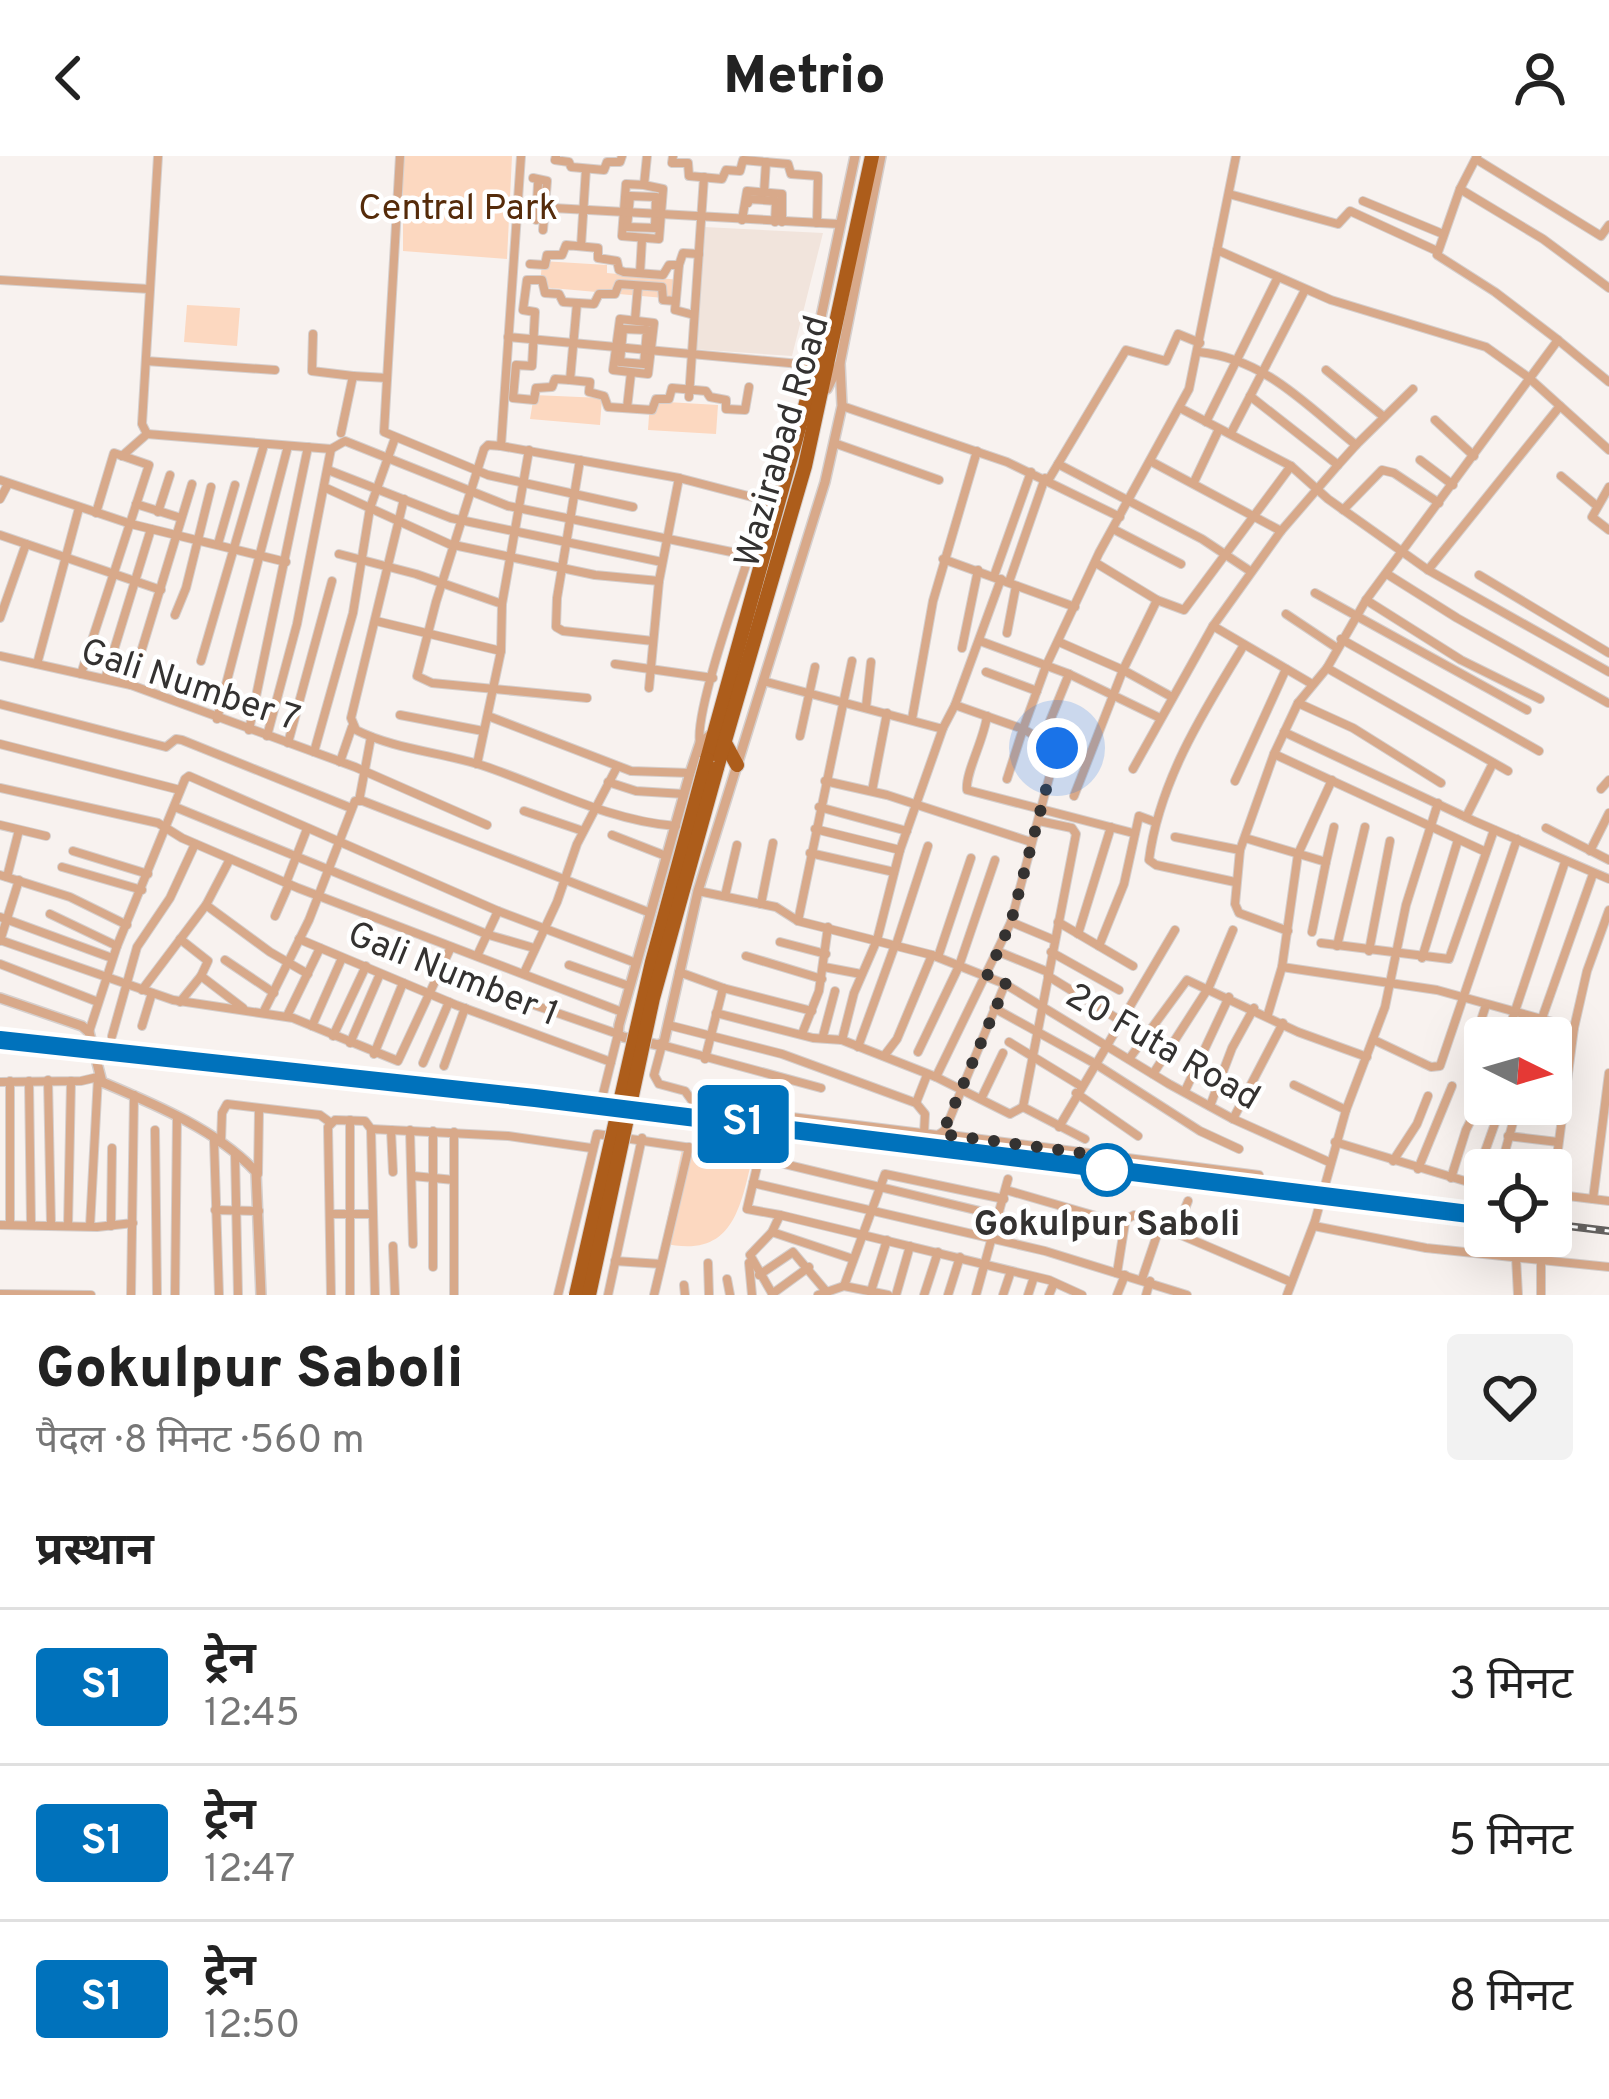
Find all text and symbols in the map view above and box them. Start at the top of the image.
text: Metrio [723,44,886,113]
icon: back [36,45,102,111]
icon: person [1507,45,1573,111]
park label: Central Park [358,187,558,233]
street label: Wazirabad Road [726,311,842,573]
street label: Gali Number 7 [74,630,305,744]
your location [1027,718,1087,778]
street label: Gali Number 1 [340,912,565,1039]
street label: 20 Futa Road [1057,974,1267,1123]
north arrow [1464,1017,1572,1125]
map controls [1464,1017,1572,1257]
line badge: S1 [689,1085,797,1163]
text: S1 [722,1097,764,1150]
marker: Gokulpur Saboli [1082,1145,1132,1195]
button: locate [1464,1149,1572,1257]
place label: Gokulpur Saboli [974,1203,1240,1249]
button: heart [1447,1334,1573,1460]
text: Gokulpur Saboli [36,1336,463,1408]
text: पैदल · 8 मिनट · 560 m [36,1418,364,1467]
text: प्रस्थान [36,1524,154,1581]
text: ट्रेन [204,1633,256,1690]
text: 3 मिनट [1449,1658,1573,1715]
text: S1 [81,1660,123,1713]
text: 12:45 [204,1691,300,1740]
text: ट्रेन [204,1789,256,1846]
text: 5 मिनट [1448,1814,1573,1871]
text: S1 [81,1816,123,1869]
text: 12:47 [204,1847,295,1896]
text: ट्रेन [204,1945,256,2002]
text: 8 मिनट [1449,1970,1573,2027]
text: S1 [81,1972,123,2025]
text: 12:50 [204,2003,300,2052]

